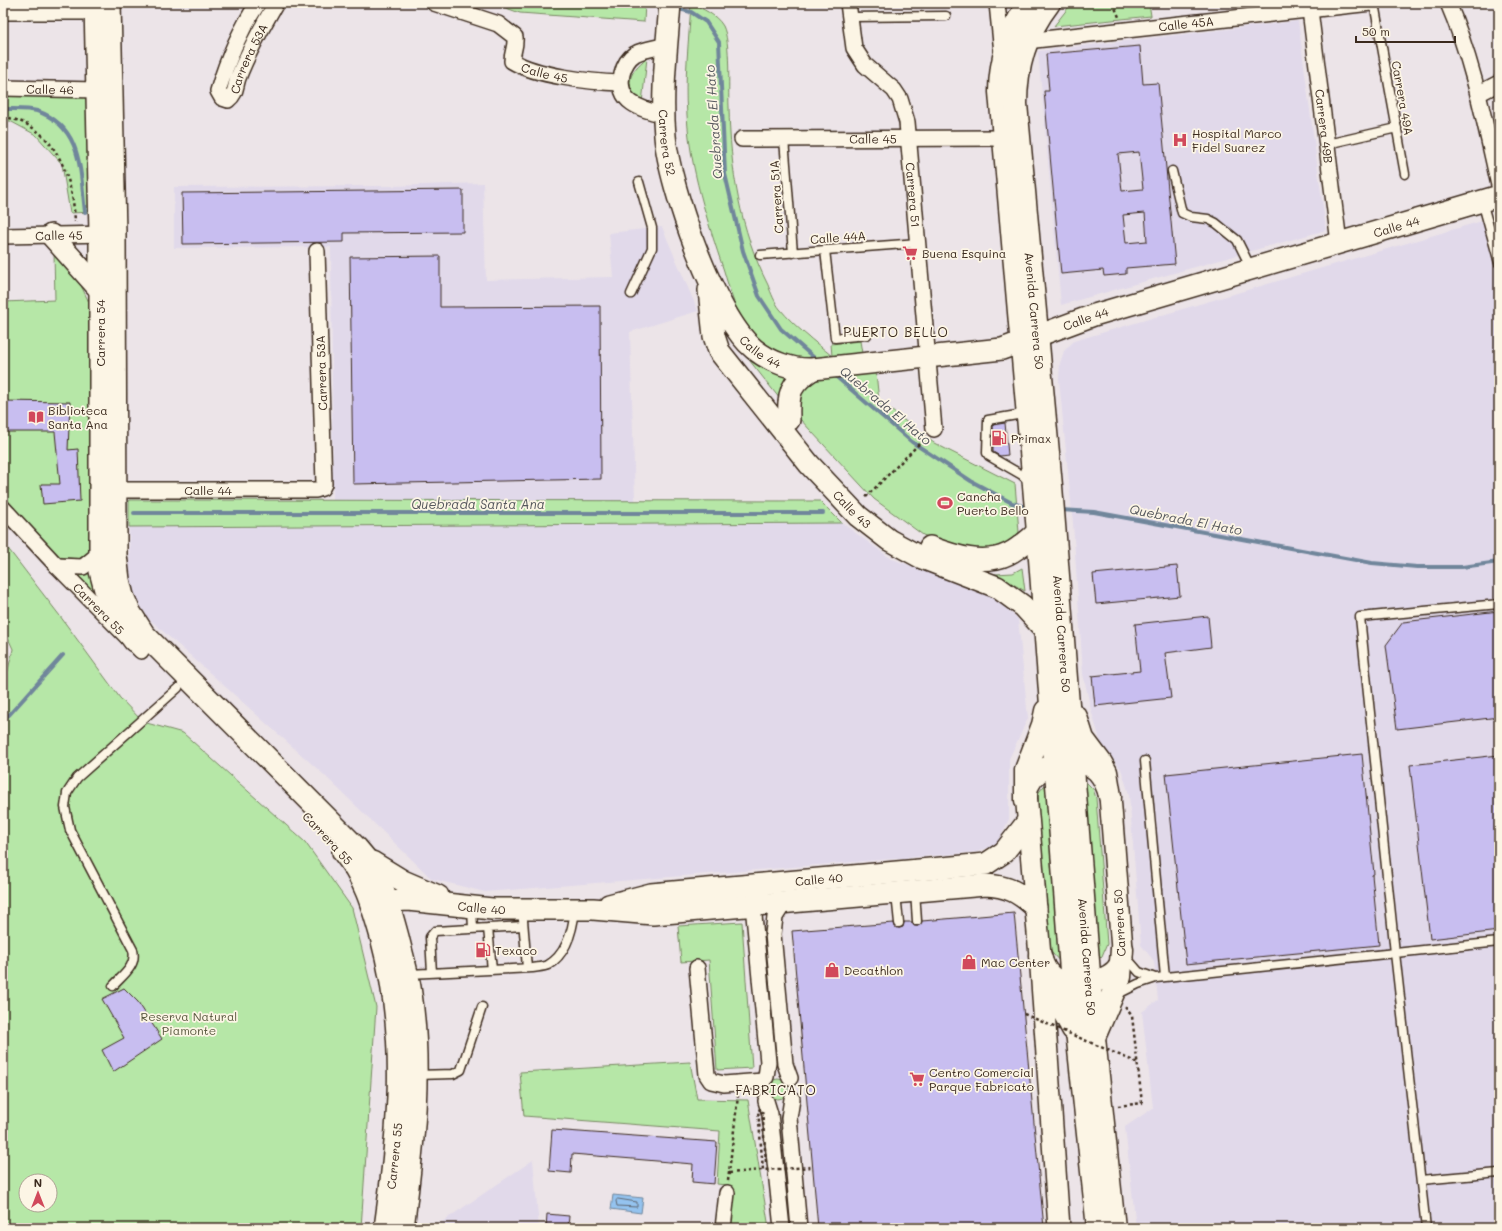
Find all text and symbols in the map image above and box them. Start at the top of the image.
street label: Calle 45A [1157,12,1215,34]
scale bar [1356,18,1455,44]
street label: Carrera 53A [226,21,271,96]
text: 50 m [1362,23,1390,39]
street label: Calle 45 [519,59,569,86]
street label: Carrera 49A [1389,60,1417,136]
water label: Quebrada El Hato [701,64,725,180]
street label: Calle 46 [26,80,74,98]
street label: Carrera 49B [1312,88,1337,164]
street label: Carrera 52 [656,109,680,177]
place label: Hospital Marco Fidel Suarez [1192,125,1281,155]
street label: Calle 45 [849,130,897,147]
hospital icon: Hospital Marco Fidel Suarez [1171,131,1189,149]
street label: Carrera 51A [765,160,787,234]
street label: Carrera 51 [903,162,924,228]
street label: Calle 44 [1371,212,1421,241]
street label: Calle 45 [35,227,83,243]
street label: Calle 44A [810,227,866,247]
supermarket icon: Buena Esquina [901,244,919,262]
place label: Buena Esquina [922,245,1006,261]
street label: Avenida Carrera 50 [1022,252,1048,371]
street label: Carrera 54 [92,300,108,366]
street label: Calle 44 [1061,303,1110,334]
district label: PUERTO BELLO [843,323,949,340]
street label: Calle 44 [736,332,783,371]
street label: Carrera 53A [312,335,330,411]
water label: Quebrada El Hato [837,362,935,448]
place label: Biblioteca Santa Ana [48,402,108,432]
library icon: Biblioteca Santa Ana [27,408,45,426]
fuel station icon: Primax [990,429,1008,447]
place label: Primax [1011,430,1051,446]
street label: Calle 44 [184,482,232,498]
street label: Calle 43 [830,487,875,531]
place label: Cancha Puerto Bello [957,488,1029,518]
sports icon: Cancha Puerto Bello [936,494,954,512]
water label: Quebrada Santa Ana [411,495,545,512]
water label: Quebrada El Hato [1128,500,1244,538]
street label: Avenida Carrera 50 [1050,574,1075,693]
street label: Carrera 55 [70,579,128,638]
street label: Carrera 55 [299,808,357,868]
street label: Calle 40 [794,869,844,889]
street label: Carrera 50 [1109,888,1129,957]
street label: Calle 40 [457,897,506,917]
street label: Avenida Carrera 50 [1075,897,1100,1016]
fuel station icon: Texaco [474,941,492,959]
place label: Texaco [495,942,537,958]
shop icon: Mac Center [960,953,978,971]
place label: Mac Center [981,954,1050,970]
shop icon: Decathlon [823,961,841,979]
place label: Decathlon [844,962,903,978]
park label: Reserva Natural Piamonte [141,1008,237,1038]
place label: Centro Comercial Parque Fabricato [929,1064,1034,1094]
supermarket icon: Centro Comercial Parque Fabricato [908,1070,926,1088]
district label: FABRICATO [735,1081,817,1098]
street label: Carrera 55 [383,1122,405,1190]
north arrow [18,1173,58,1213]
text: N [34,1175,42,1190]

